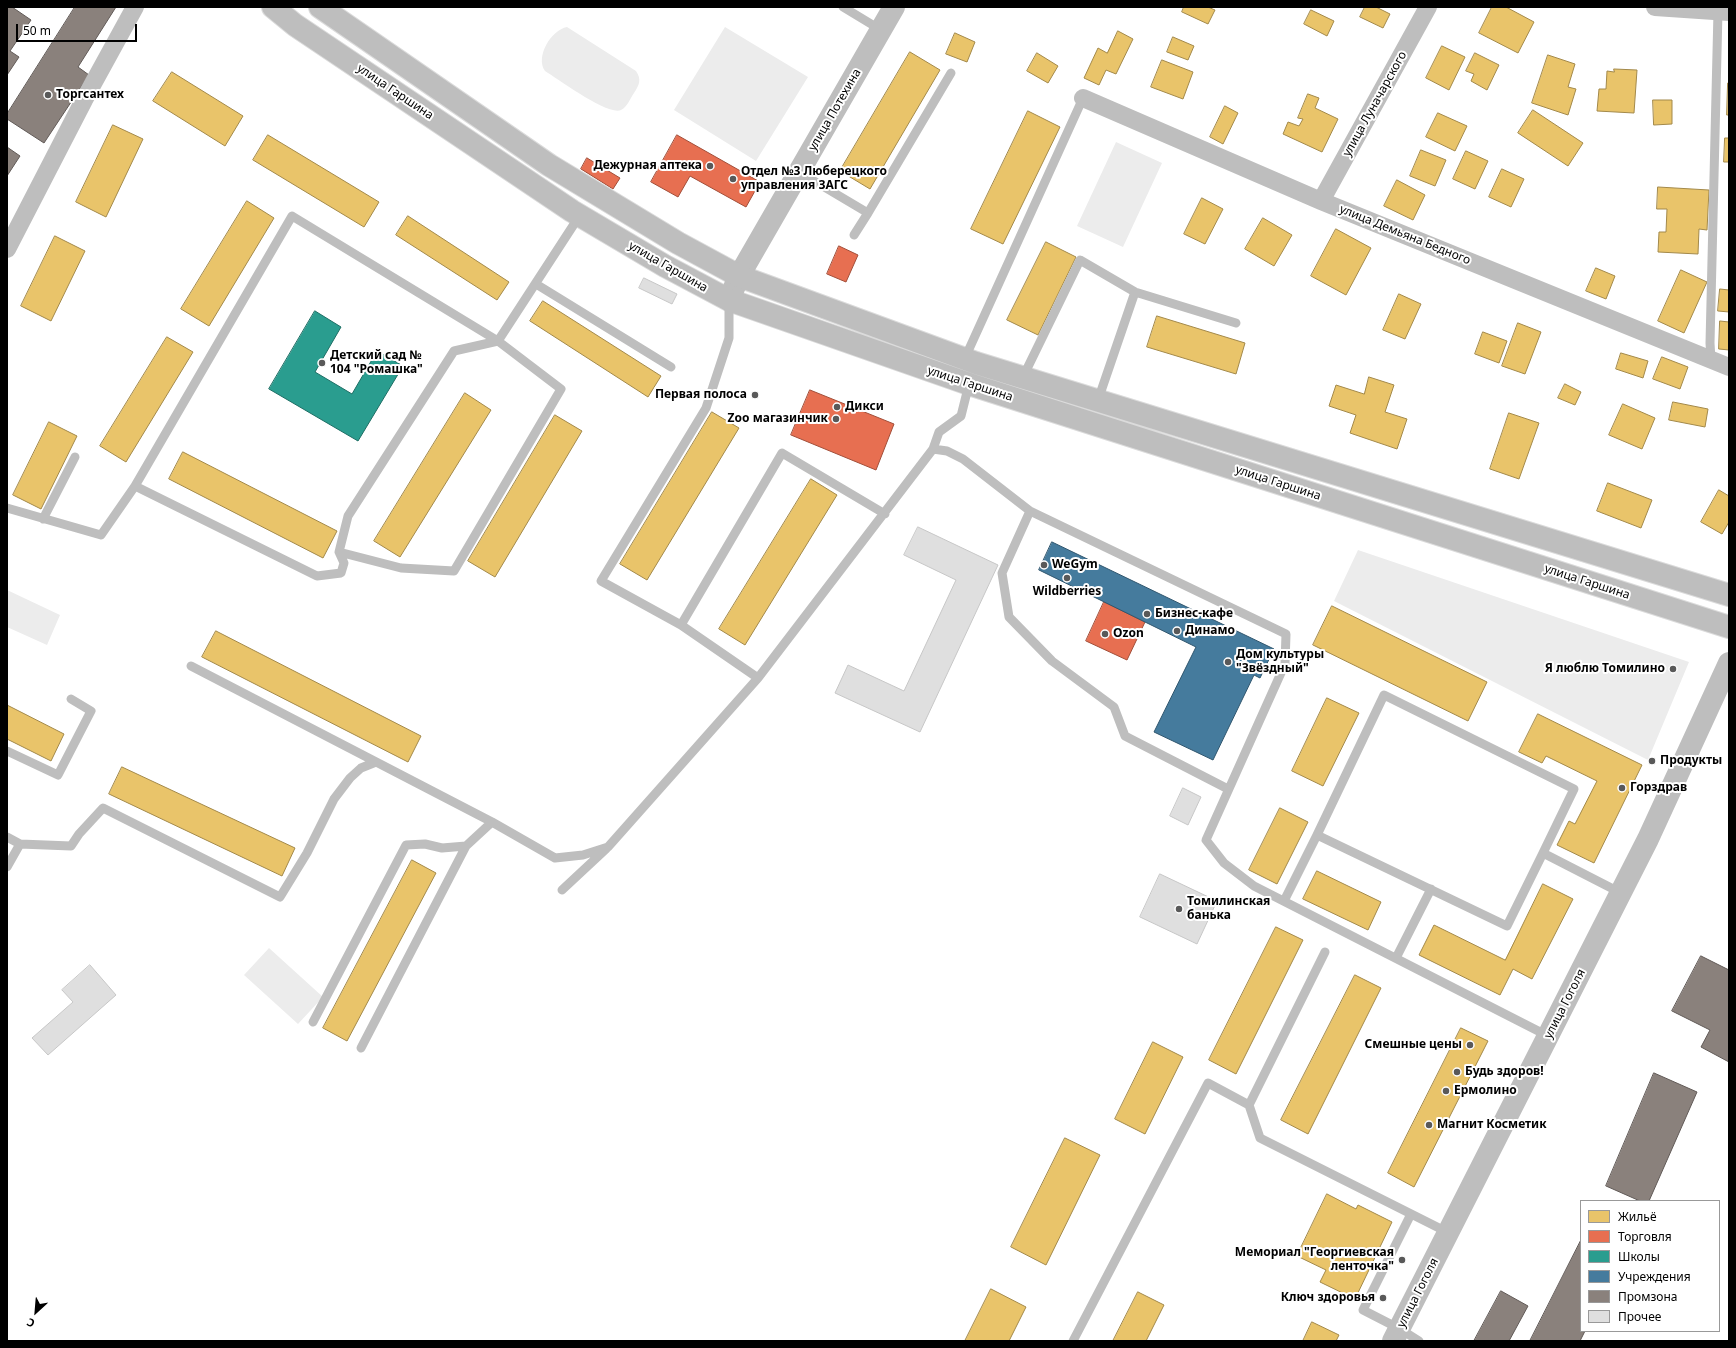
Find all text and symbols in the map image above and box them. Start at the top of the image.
scale bar [18,16,139,42]
text: 50 m [23,22,51,39]
street label: улица Луначарского [1340,49,1410,159]
street label: улица Гаршина [354,61,436,123]
street label: улица Потехина [806,66,864,154]
place label: Торгсантех [56,88,124,102]
marker: Торгсантех [43,90,53,100]
place label: Дежурная аптека [593,159,702,173]
marker: Дежурная аптека [705,161,715,171]
place label: Отдел №3 Люберецкого управления ЗАГС [741,165,887,193]
marker: Отдел №3 Люберецкого управления ЗАГС [728,174,738,184]
street label: улица Демьяна Бедного [1337,202,1473,268]
street label: улица Гаршина [626,239,710,295]
place label: Детский сад № 104 "Ромашка" [330,349,423,377]
marker: Детский сад № 104 "Ромашка" [317,358,327,368]
street label: улица Гаршина [925,363,1015,405]
place label: Первая полоса [655,388,747,402]
marker: Первая полоса [750,390,760,400]
place label: Дикси [845,400,884,414]
marker: Дикси [832,402,842,412]
place label: Zoo магазинчик [728,412,828,426]
marker: Zoo магазинчик [831,414,841,424]
street label: улица Гаршина [1233,462,1323,504]
place label: WeGym [1052,558,1098,572]
marker: WeGym [1039,560,1049,570]
street label: улица Гаршина [1542,561,1632,603]
marker: Wildberries [1062,573,1072,583]
place label: Wildberries [1033,585,1101,599]
place label: Бизнес-кафе [1155,607,1233,621]
marker: Бизнес-кафе [1142,609,1152,619]
place label: Динамо [1185,624,1235,638]
marker: Динамо [1172,626,1182,636]
place label: Ozon [1113,627,1144,641]
marker: Ozon [1100,629,1110,639]
place label: Дом культуры "Звёздный" [1236,648,1324,676]
marker: Дом культуры "Звёздный" [1223,657,1233,667]
place label: Я люблю Томилино [1545,662,1665,676]
marker: Я люблю Томилино [1668,664,1678,674]
place label: Продукты [1660,754,1722,768]
marker: Продукты [1647,756,1657,766]
place label: Горздрав [1630,781,1687,795]
marker: Горздрав [1617,783,1627,793]
place label: Томилинская банька [1187,895,1270,923]
marker: Томилинская банька [1174,904,1184,914]
street label: улица Гоголя [1541,967,1589,1041]
place label: Смешные цены [1365,1038,1462,1052]
marker: Смешные цены [1465,1040,1475,1050]
place label: Будь здоров! [1465,1065,1544,1079]
marker: Будь здоров! [1452,1067,1462,1077]
place label: Ермолино [1454,1084,1517,1098]
marker: Ермолино [1441,1086,1451,1096]
place label: Магнит Косметик [1437,1118,1547,1132]
marker: Магнит Косметик [1424,1120,1434,1130]
legend [1580,1200,1720,1332]
text: Жильё [1618,1208,1657,1225]
text: Торговля [1618,1228,1672,1245]
place label: Мемориал "Георгиевская ленточка" [1235,1246,1394,1274]
text: Школы [1618,1248,1660,1265]
marker: Мемориал "Георгиевская ленточка" [1397,1255,1407,1265]
street label: улица Гоголя [1394,1256,1442,1330]
text: Учреждения [1618,1268,1691,1285]
text: Промзона [1618,1288,1677,1305]
place label: Ключ здоровья [1281,1291,1375,1305]
north arrow [16,1292,56,1332]
marker: Ключ здоровья [1378,1293,1388,1303]
text: Прочее [1618,1308,1661,1325]
text: С [24,1315,37,1332]

